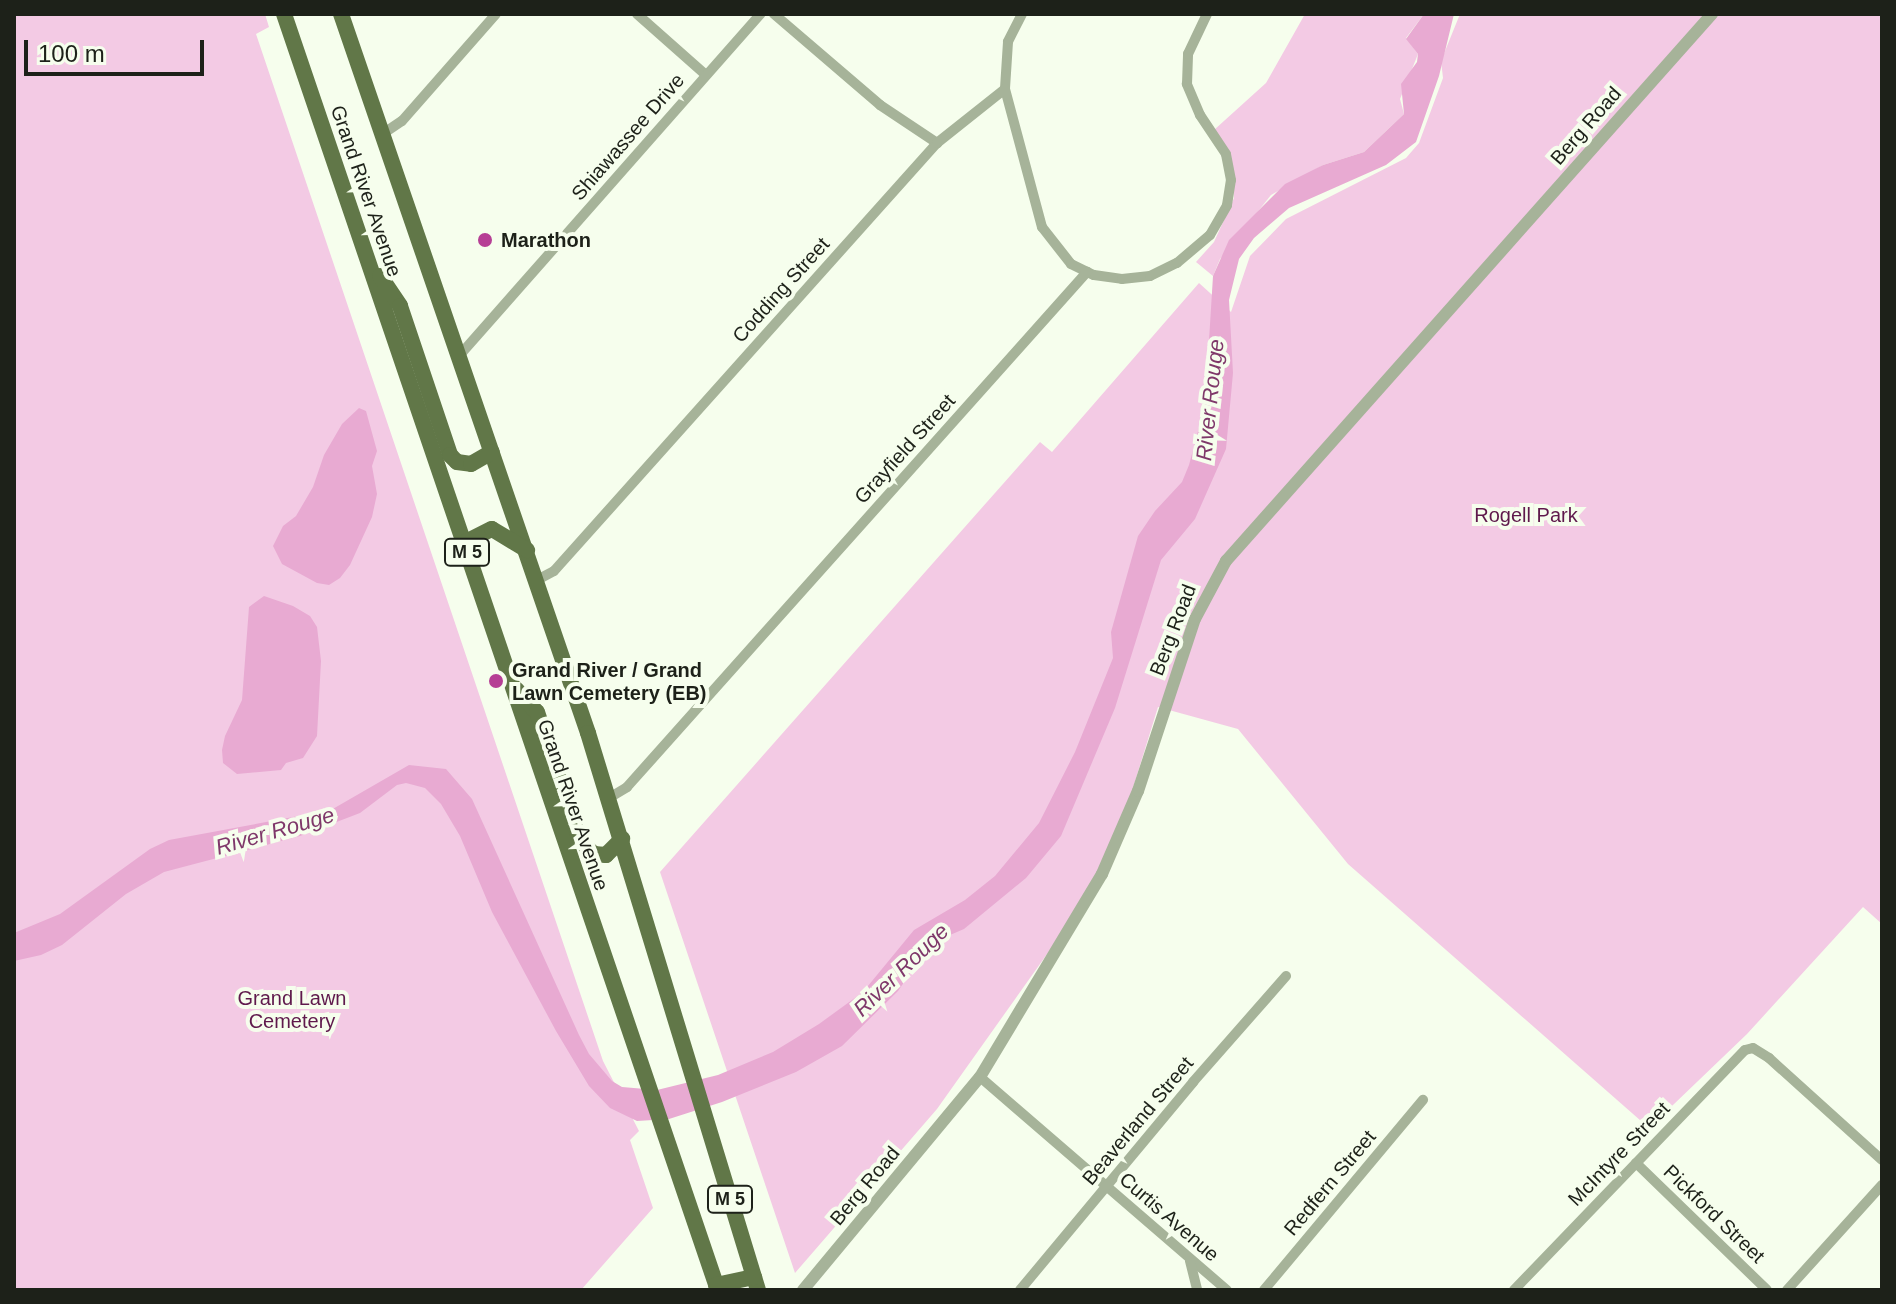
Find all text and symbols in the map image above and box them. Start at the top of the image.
scale bar [28,24,208,74]
text: 100 m [38,40,105,67]
street label: Shiawassee Drive [566,69,690,205]
street label: Berg Road [1546,82,1626,170]
street label: Grand River Avenue [325,102,407,280]
place label: Marathon [501,228,591,252]
marker: Marathon [476,231,494,249]
street label: Codding Street [727,232,835,348]
water label: River Rouge [1190,338,1230,462]
street label: Grayfield Street [850,389,960,509]
park label: Rogell Park [1474,503,1578,527]
road number: M 5 [443,538,491,566]
street label: Berg Road [1145,581,1201,679]
place label: Grand River / Grand Lawn Cemetery (EB) [512,658,706,705]
marker: Grand River / Grand Lawn Cemetery (EB) [487,672,505,690]
street label: Grand River Avenue [532,716,614,894]
water label: River Rouge [213,801,337,861]
water label: River Rouge [848,918,954,1022]
park label: Grand Lawn Cemetery [238,986,346,1033]
street label: Beaverland Street [1077,1052,1199,1190]
street label: McIntyre Street [1563,1097,1675,1211]
street label: Redfern Street [1279,1125,1381,1241]
street label: Berg Road [825,1142,905,1230]
street label: Pickford Street [1658,1160,1770,1268]
street label: Curtis Avenue [1114,1167,1224,1267]
road number: M 5 [706,1185,754,1213]

